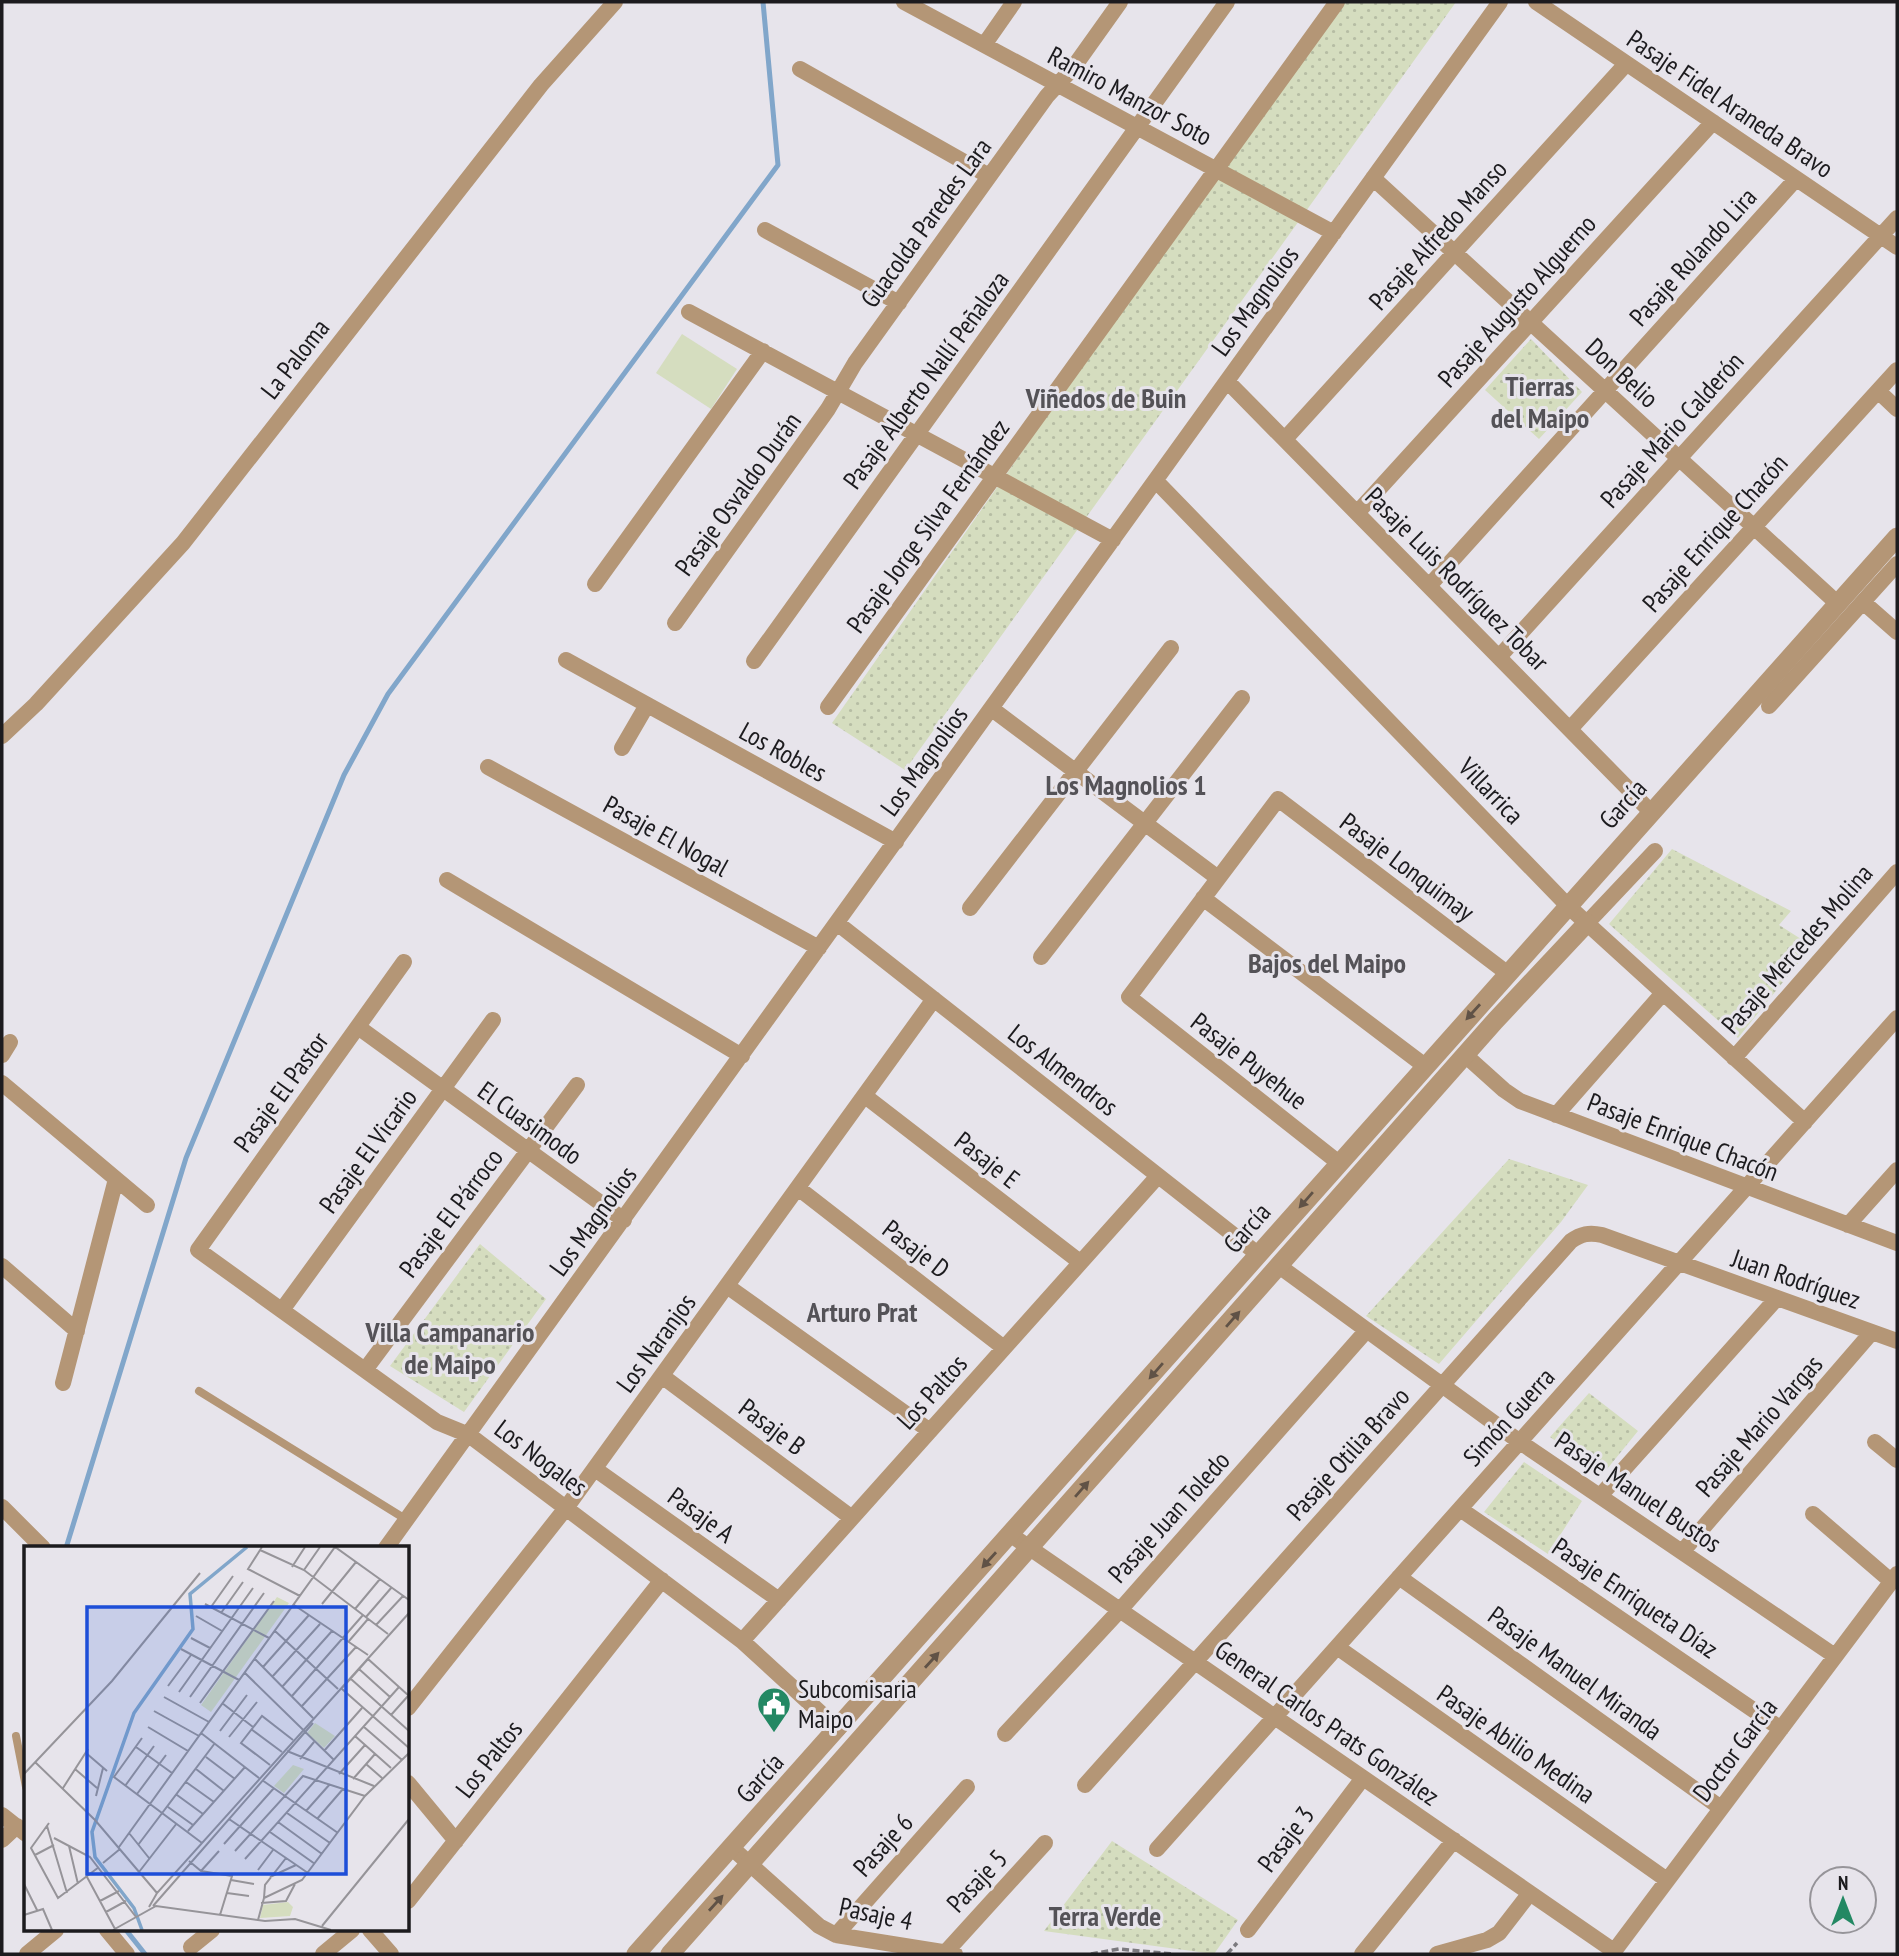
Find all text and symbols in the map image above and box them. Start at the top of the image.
street label: Pasaje Fidel Araneda Bravo [1621,22,1840,185]
street label: Ramiro Manzor Soto [1043,38,1218,153]
street label: Guacolda Paredes Lara [853,131,998,314]
street label: Pasaje Alfredo Manso [1361,153,1514,317]
street label: Pasaje Rolando Lira [1622,181,1763,333]
street label: Pasaje Augusto Alguerno [1430,208,1603,394]
street label: Los Magnolios [1204,239,1305,362]
street label: Pasaje Alberto Nallí Peñaloza [835,264,1016,495]
street label: La Paloma [253,312,336,405]
street label: Don Belio [1579,331,1666,415]
street label: Pasaje Mario Calderón [1593,345,1750,515]
district label: Tierras del Maipo [1491,367,1589,436]
district label: Viñedos de Buin [1025,379,1186,416]
street label: Pasaje Osvaldo Durán [667,406,808,582]
street label: Pasaje Jorge Silva Fernández [839,412,1016,639]
street label: Pasaje Enrique Chacón [1635,447,1794,619]
street label: Pasaje Luis Rodríguez Tobar [1359,480,1556,677]
street label: Los Magnolios [873,699,974,822]
street label: Los Robles [734,714,833,789]
street label: Villarrica [1451,750,1531,831]
district label: Los Magnolios 1 [1045,766,1207,803]
street label: García [1592,772,1654,835]
street label: Pasaje El Nogal [598,788,735,883]
street label: Pasaje Lonquimay [1333,805,1481,928]
street label: Pasaje Mercedes Molina [1714,857,1879,1040]
district label: Bajos del Maipo [1248,944,1406,981]
one-way arrow [1465,1003,1481,1021]
street label: Pasaje Puyehue [1184,1005,1314,1116]
street label: Los Almendros [1002,1016,1125,1123]
street label: Pasaje El Pastor [226,1025,335,1158]
street label: El Cuasimodo [472,1074,589,1172]
street label: Pasaje El Vicario [311,1082,424,1219]
street label: Pasaje Enrique Chacón [1583,1085,1783,1188]
street label: Pasaje E [948,1124,1026,1195]
street label: Pasaje El Párroco [391,1142,510,1284]
street label: Los Magnolios [542,1159,643,1282]
one-way arrow [1299,1192,1314,1209]
street label: García [1216,1196,1277,1259]
street label: Pasaje D [876,1212,956,1285]
street label: Juan Rodríguez [1726,1241,1865,1316]
street label: Los Naranjos [609,1287,702,1399]
district label: Arturo Prat [806,1293,917,1330]
one-way arrow [1225,1310,1241,1328]
district label: Villa Campanario de Maipo [365,1313,534,1382]
street label: Los Paltos [889,1347,974,1436]
street label: Pasaje Mario Vargas [1688,1348,1829,1503]
street label: Simón Guerra [1456,1361,1561,1473]
one-way arrow [1148,1362,1164,1380]
street label: Pasaje Otilia Bravo [1279,1380,1416,1527]
street label: Pasaje B [733,1391,812,1462]
street label: Los Nogales [488,1412,594,1503]
street label: Pasaje Manuel Bustos [1549,1424,1728,1559]
street label: Pasaje Juan Toledo [1101,1444,1236,1589]
street label: Pasaje A [662,1479,742,1550]
one-way arrow [1074,1481,1089,1498]
street label: Pasaje Enriqueta Díaz [1546,1530,1725,1665]
inset map [24,1546,410,1932]
one-way arrow [981,1551,997,1569]
street label: Pasaje Manuel Miranda [1482,1598,1669,1747]
street label: General Carlos Prats González [1209,1633,1446,1813]
one-way arrow [923,1652,939,1669]
place label: Subcomisaria Maipo [798,1672,917,1735]
street label: Pasaje Abilio Medina [1431,1677,1602,1810]
public building icon: Subcomisaria Maipo [755,1685,793,1734]
street label: Doctor García [1685,1692,1784,1808]
street label: Los Paltos [448,1713,529,1804]
street label: García [729,1746,791,1809]
street label: Pasaje 3 [1250,1799,1321,1878]
street label: Pasaje 6 [846,1806,920,1883]
street label: Pasaje 5 [939,1842,1014,1919]
north arrow [1808,1865,1878,1935]
text: N [1838,1871,1848,1895]
street label: Pasaje 4 [836,1890,916,1937]
one-way arrow [707,1895,723,1912]
district label: Terra Verde [1049,1897,1161,1934]

